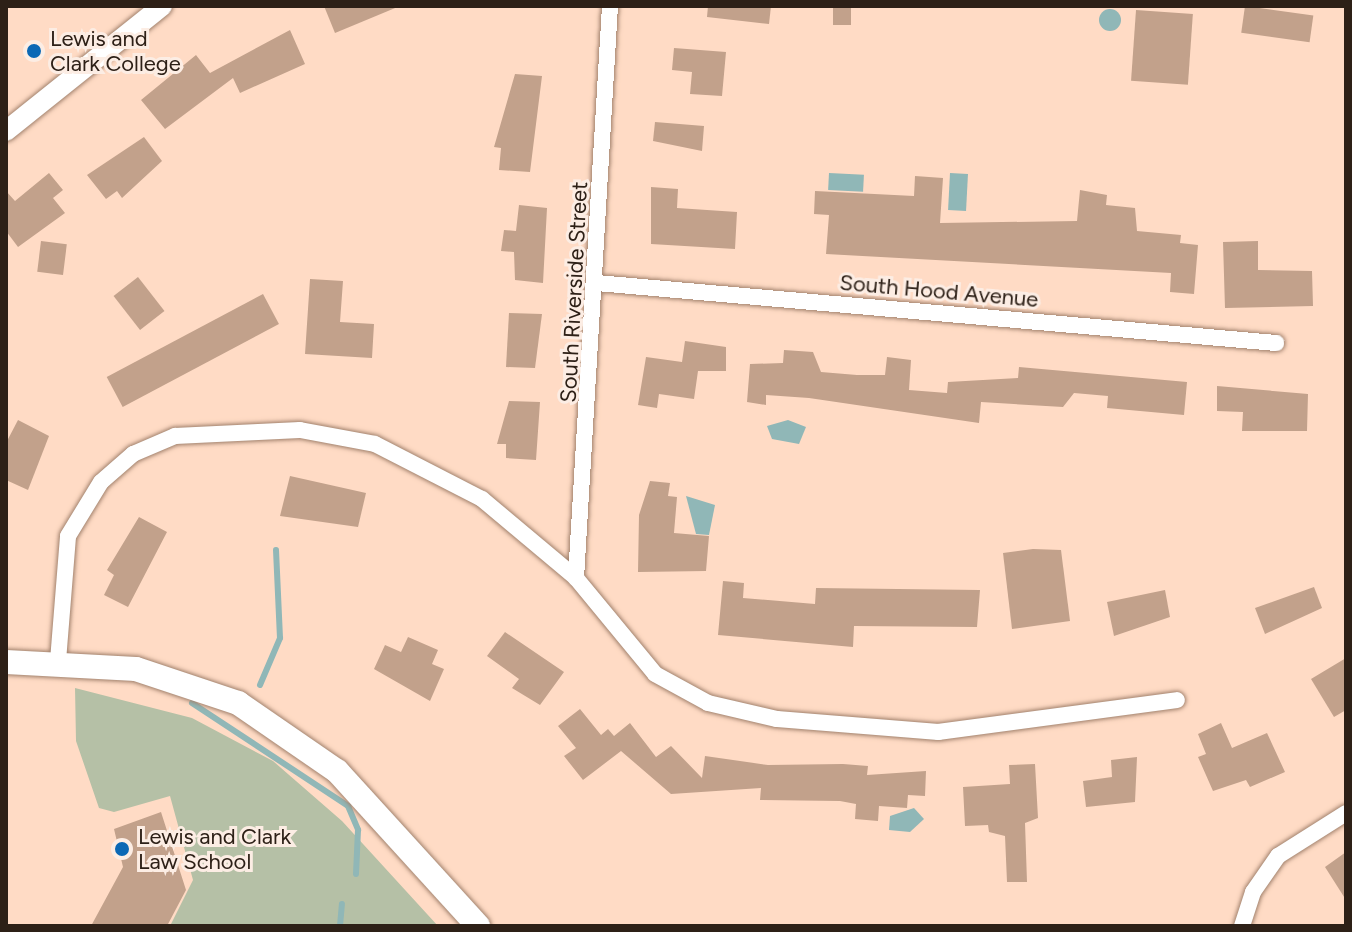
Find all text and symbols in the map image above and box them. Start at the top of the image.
place label: Lewis and Clark College [50,25,181,76]
marker: Lewis and Clark College [25,42,43,60]
street label: South Riverside Street [555,181,593,403]
street label: South Hood Avenue [839,269,1039,313]
place label: Lewis and Clark Law School [138,823,291,874]
marker: Lewis and Clark Law School [113,840,131,858]

